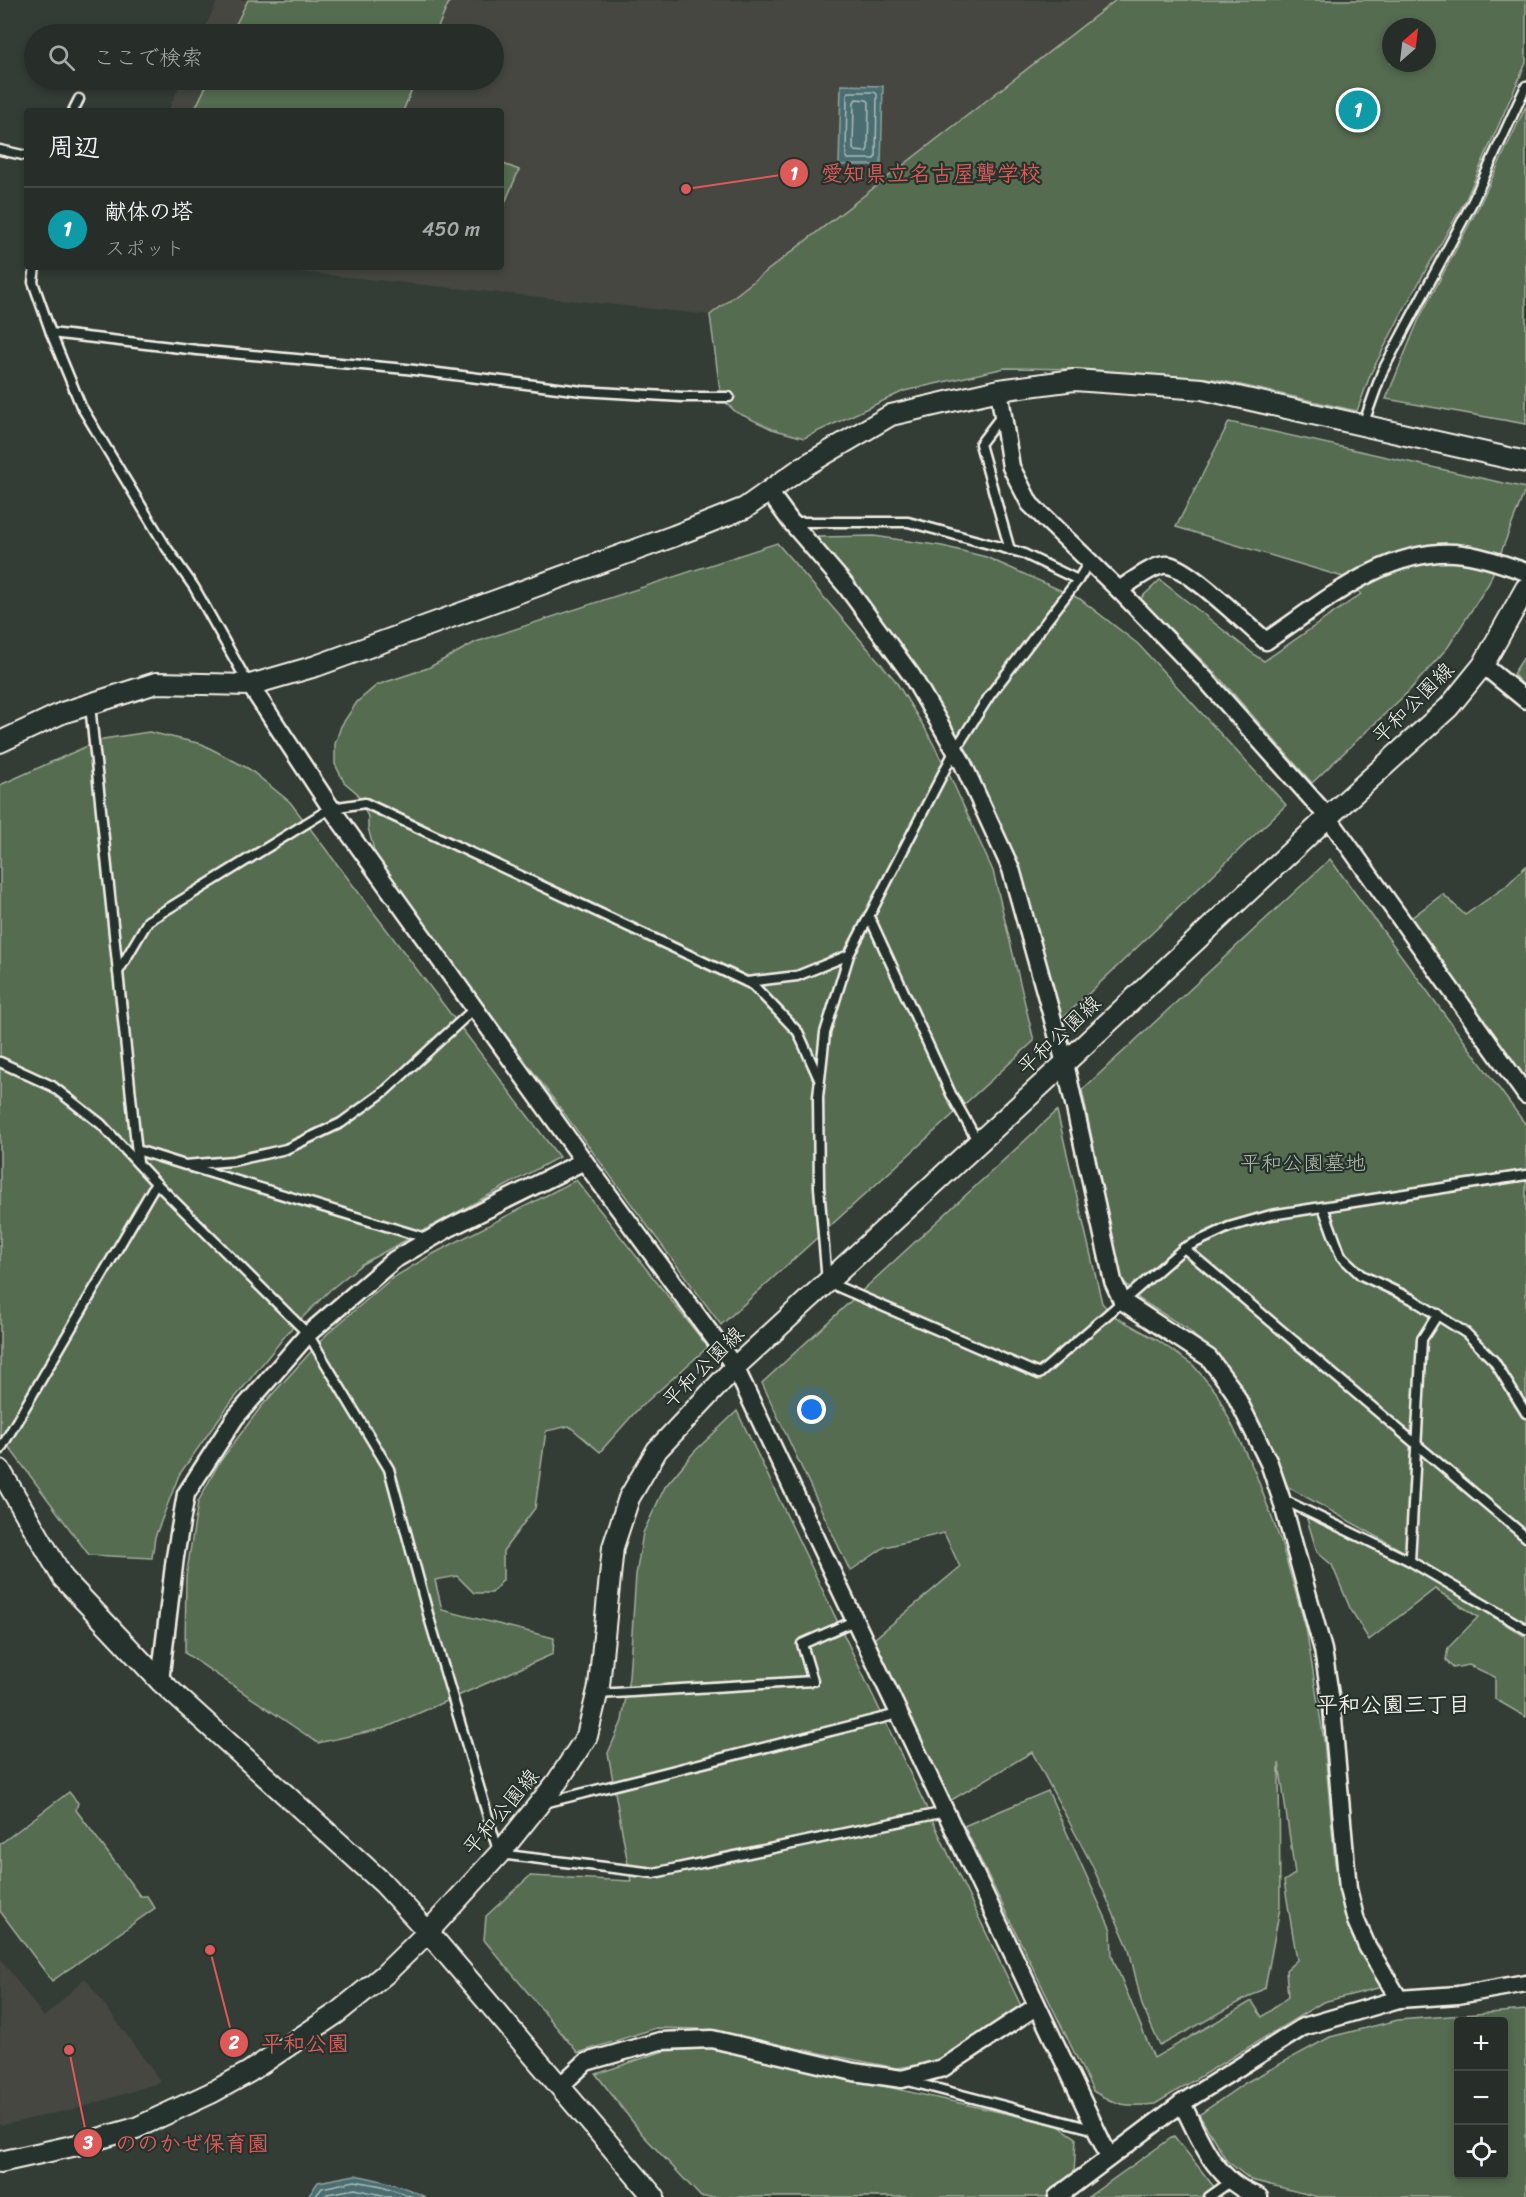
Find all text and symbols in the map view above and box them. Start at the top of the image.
north arrow [1382,18,1436,72]
search box [24,24,504,90]
text: ここで検索 [93,38,203,77]
icon: search [45,41,78,74]
pin: 1 [1338,88,1378,132]
text: 周辺 [48,124,100,170]
callout: 愛知県立名古屋聾学校 [779,153,1053,193]
text: 愛知県立名古屋聾学校 [821,154,1041,193]
text: 1 [790,158,798,190]
text: 献体の塔 [105,192,193,231]
text: 1 [63,212,72,247]
text: 450 m [422,212,480,247]
text: スポット [105,231,185,266]
street label: 平和公園線 [1362,652,1464,754]
street label: 平和公園線 [1008,985,1110,1085]
park label: 平和公園墓地 [1240,1144,1366,1182]
street label: 平和公園線 [652,1316,754,1418]
your location [797,1395,826,1424]
district label: 平和公園三丁目 [1316,1685,1470,1724]
street label: 平和公園線 [453,1760,549,1864]
map controls [1454,2017,1508,2179]
button: + [1454,2017,1508,2071]
callout: 平和公園 [219,2023,361,2063]
text: 平和公園 [261,2024,349,2063]
text: 2 [228,2027,240,2059]
button: − [1454,2071,1508,2125]
callout: ののかぜ保育園 [73,2123,281,2163]
text: ののかぜ保育園 [115,2124,269,2163]
button: locate [1454,2125,1508,2179]
text: 3 [82,2127,93,2159]

